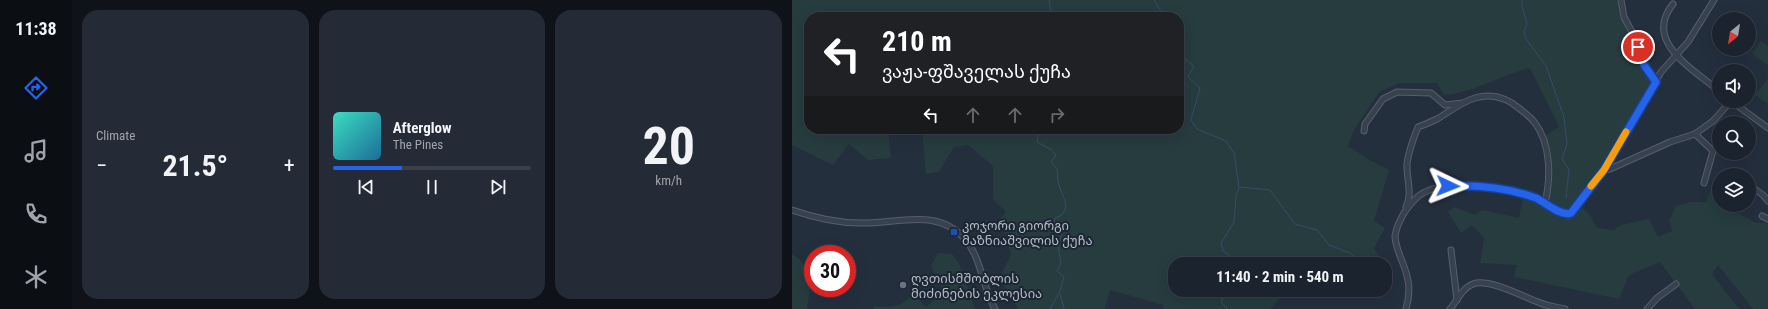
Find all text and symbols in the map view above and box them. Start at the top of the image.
north arrow [1712,12,1756,56]
map controls [1712,12,1756,212]
text: 11:38 [15,18,57,39]
text: 210 m [882,25,952,58]
icon: left [816,28,868,80]
pin [1621,30,1655,64]
icon: arrive [1627,36,1649,58]
text: ვაჟა-ფშაველას ქუჩა [882,61,1071,82]
button: sound [1712,64,1756,108]
icon: directions [22,74,50,102]
icon: left [920,104,942,126]
icon: ahead [962,104,984,126]
icon: ahead [1004,104,1026,126]
icon: right [1046,104,1068,126]
text: 20 [642,116,695,177]
button: search [1712,116,1756,160]
text: Afterglow [393,119,451,137]
text: Climate [96,128,135,143]
icon: music [22,137,50,165]
text: The Pines [393,137,443,152]
text: 21.5° [162,148,228,183]
text: − [96,153,107,178]
text: + [284,153,295,178]
position arrow [1427,165,1469,207]
button: layers [1712,168,1756,212]
text: km/h [655,173,682,188]
icon: previous [355,176,377,198]
icon: pause [421,176,443,198]
icon: next [487,176,509,198]
icon: phone [22,200,50,228]
place label: კოჯორი გიორგი მაზნიაშვილის ქუჩა [962,218,1093,249]
marker: კოჯორი გიორგი მაზნიაშვილის ქუჩა [949,227,959,237]
speed limit sign: 30 [804,245,856,297]
icon: climate [22,263,50,291]
text: 11:40 · 2 min · 540 m [1216,268,1344,286]
place label: ღვთისმშობლის მიძინების ეკლესია [911,271,1042,302]
marker: ღვთისმშობლის მიძინების ეკლესია [898,280,908,290]

